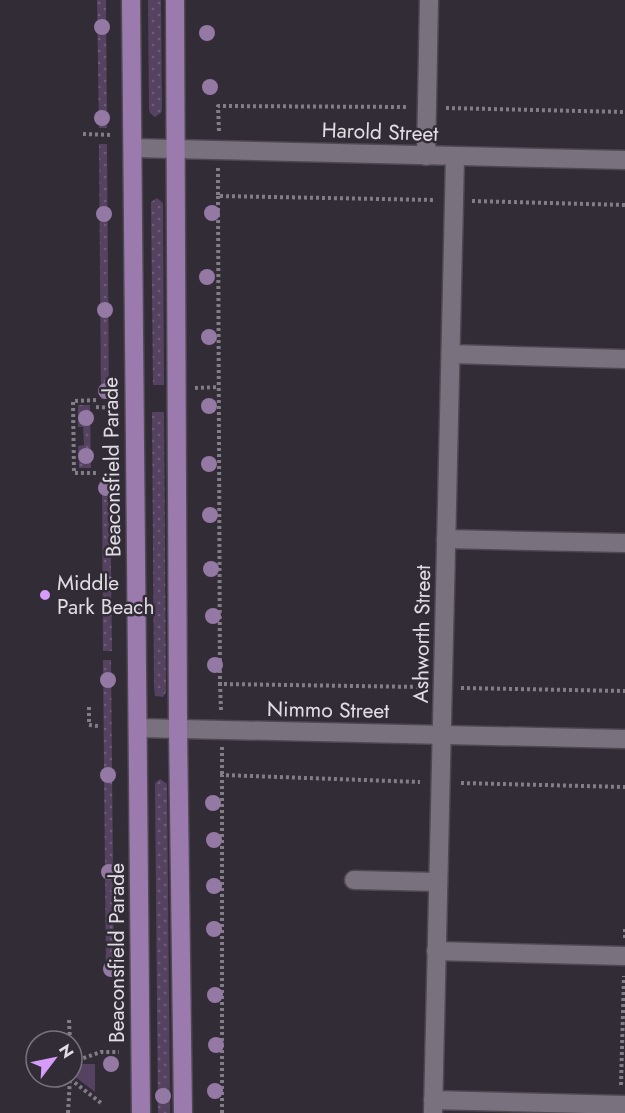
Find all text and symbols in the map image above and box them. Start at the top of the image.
street label: Harold Street [321,115,439,149]
street label: Beaconsfield Parade [95,377,129,557]
street label: Ashworth Street [406,565,438,703]
place label: Middle Park Beach [57,568,154,622]
marker: Middle Park Beach [38,588,52,602]
street label: Nimmo Street [267,694,389,726]
street label: Beaconsfield Parade [102,863,132,1043]
north arrow [24,1029,84,1089]
text: N [53,1040,79,1063]

